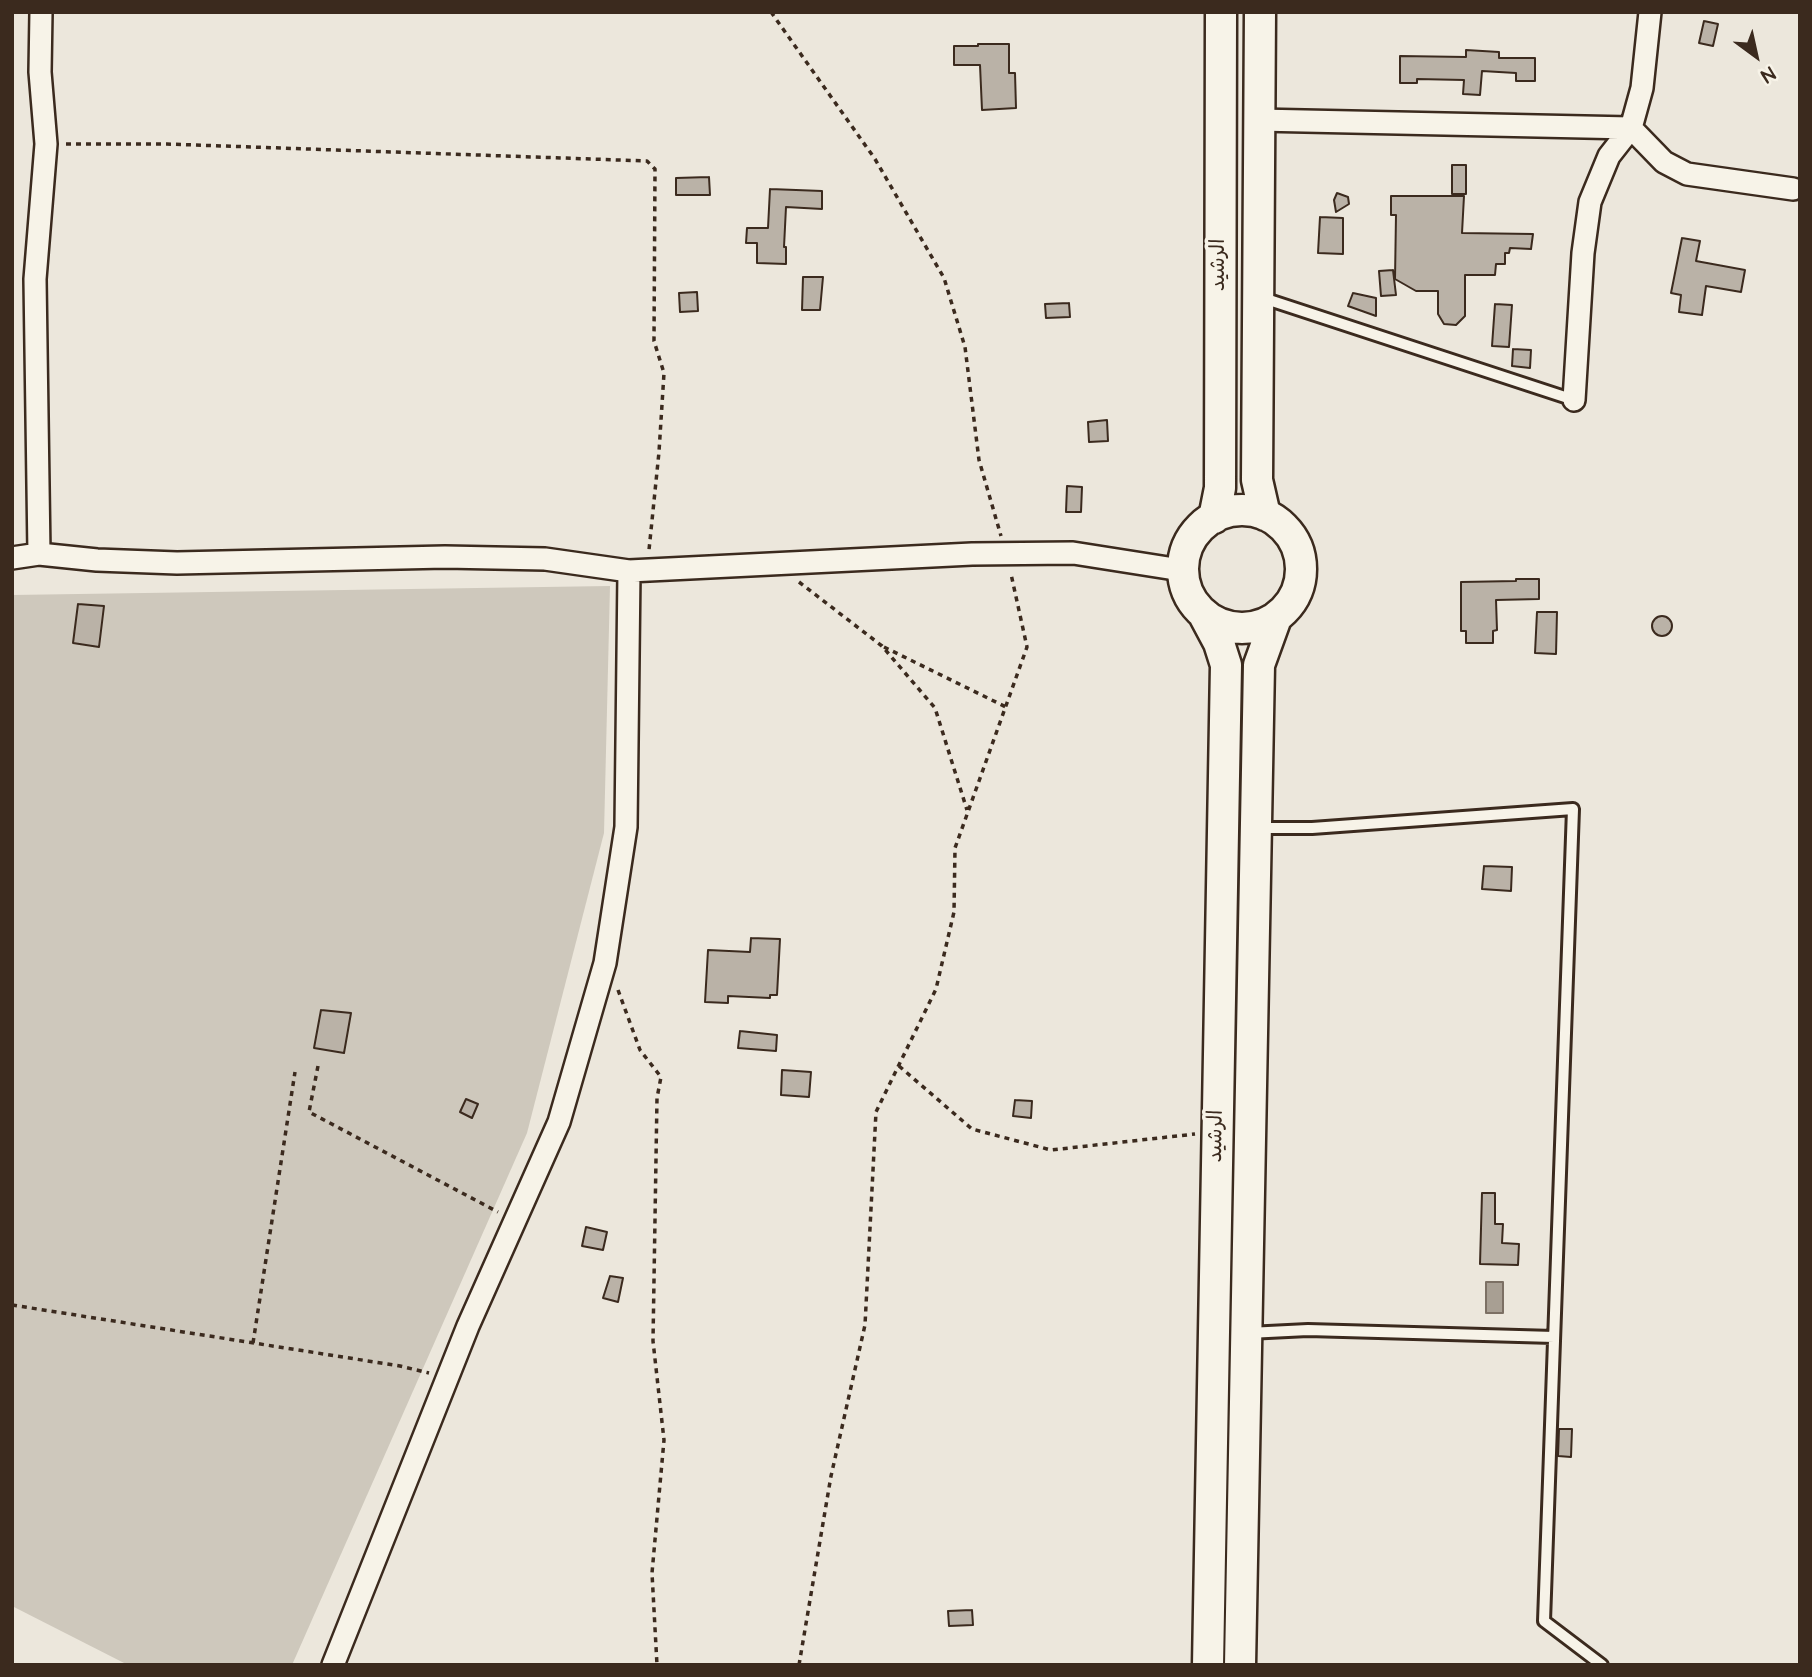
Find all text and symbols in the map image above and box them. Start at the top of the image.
north arrow [1721,21,1791,91]
text: N [1755,59,1780,89]
street label: الرشيد [1207,239,1233,291]
street label: الرشيد [1204,1109,1230,1163]

